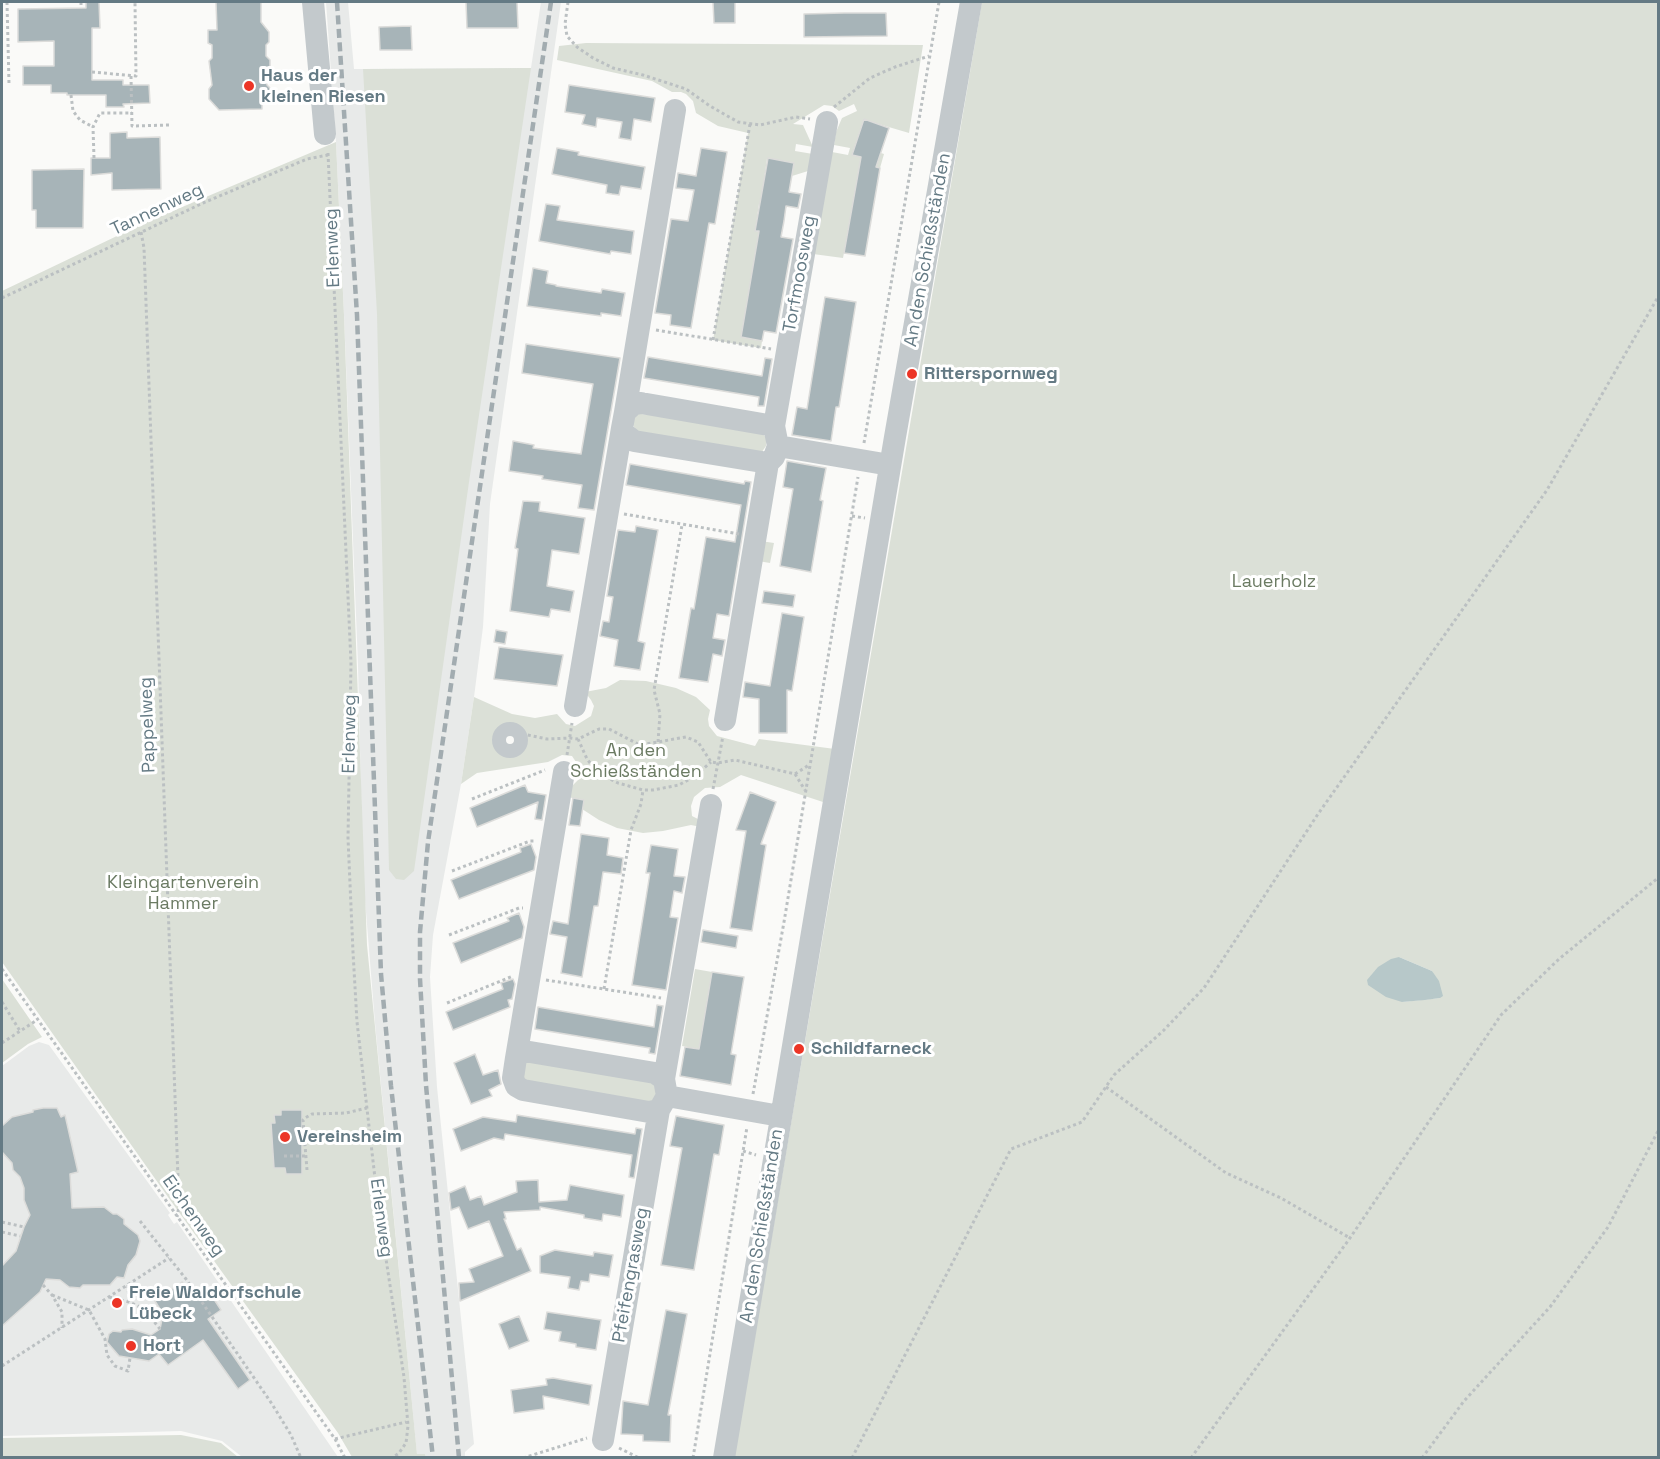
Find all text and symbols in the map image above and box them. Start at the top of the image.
place label: Haus der kleinen Riesen [261,65,386,107]
marker: Haus der kleinen Riesen [242,79,256,93]
street label: An den Schießständen [900,151,956,349]
street label: Tannenweg [107,179,207,241]
street label: Erlenweg [321,208,345,288]
street label: Torfmoosweg [779,214,821,334]
place label: Ritterspornweg [924,363,1058,385]
marker: Ritterspornweg [905,367,919,381]
park label: Lauerholz [1232,571,1316,593]
street label: Pappelweg [136,677,160,773]
street label: Erlenweg [339,694,361,774]
park label: An den Schießständen [570,740,702,783]
park label: Kleingartenverein Hammer [107,872,259,914]
place label: Schildfarneck [811,1038,932,1060]
marker: Schildfarneck [792,1042,806,1056]
place label: Vereinsheim [297,1126,402,1148]
street label: An den Schießständen [736,1127,788,1325]
marker: Vereinsheim [278,1130,292,1144]
street label: Eichenweg [157,1171,229,1261]
street label: Erlenweg [365,1177,397,1259]
street label: Pfeifengrasweg [608,1206,654,1344]
place label: Freie Waldorfschule Lübeck [129,1282,301,1324]
marker: Freie Waldorfschule Lübeck [110,1296,124,1310]
place label: Hort [143,1335,181,1357]
marker: Hort [124,1339,138,1353]

